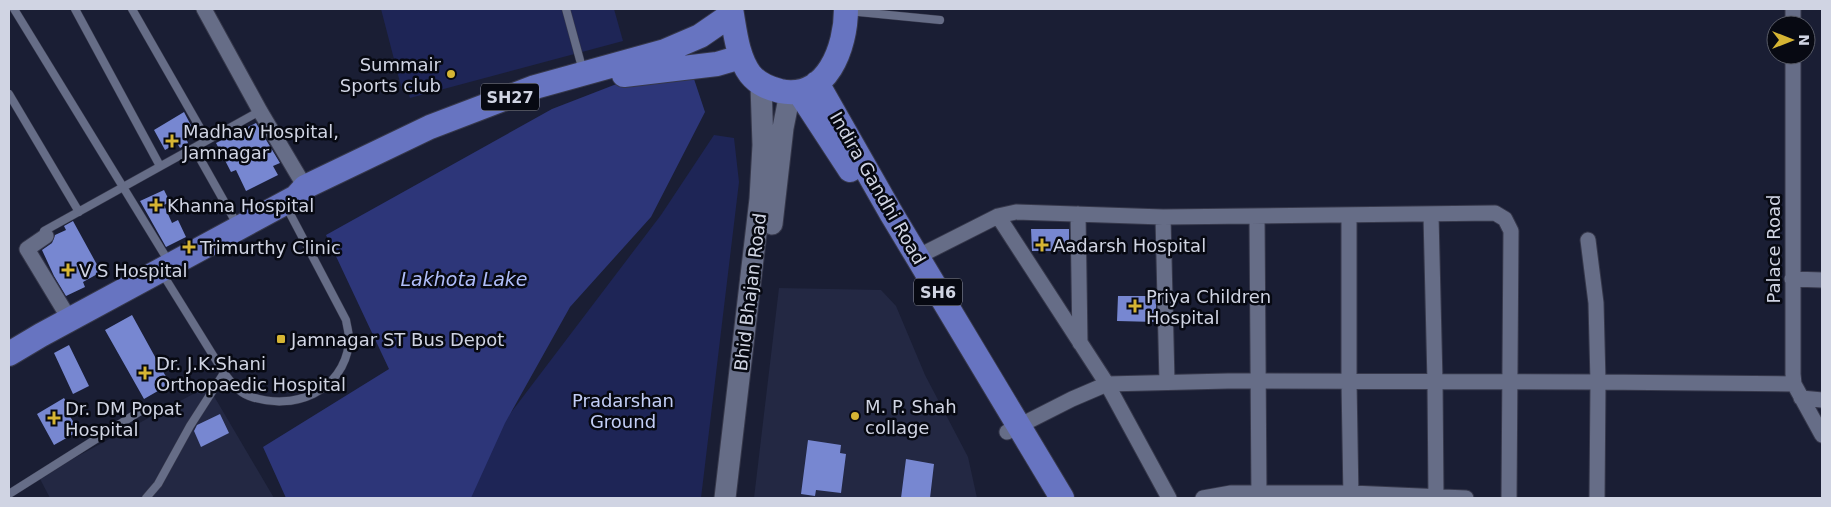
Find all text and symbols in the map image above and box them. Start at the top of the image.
north arrow [1766,15,1816,65]
text: N [1796,34,1812,46]
place label: Summair Sports club [340,54,442,96]
marker: Summair Sports club [445,68,457,80]
road number: SH27 [481,84,539,110]
street label: Indira Gandhi Road [826,108,930,268]
place label: Madhav Hospital, Jamnagar [182,121,339,163]
marker: Madhav Hospital, Jamnagar [165,134,179,148]
place label: Khanna Hospital [167,195,314,216]
street label: Palace Road [1763,195,1784,303]
marker: Khanna Hospital [149,198,163,212]
street label: Bhid Bhajan Road [730,212,770,372]
place label: Aadarsh Hospital [1053,235,1206,256]
place label: Trimurthy Clinic [199,237,341,258]
marker: Aadarsh Hospital [1035,238,1049,252]
marker: Trimurthy Clinic [182,240,196,254]
place label: V S Hospital [79,260,188,281]
marker: V S Hospital [61,263,75,277]
water label: Lakhota Lake [401,268,527,290]
road number: SH6 [914,278,962,306]
place label: Priya Children Hospital [1146,286,1271,328]
marker: Priya Children Hospital [1128,299,1142,313]
place label: Jamnagar ST Bus Depot [290,329,504,350]
marker: Jamnagar ST Bus Depot [275,333,287,345]
place label: Dr. J.K.Shani Orthopaedic Hospital [156,353,346,395]
marker: Dr. J.K.Shani Orthopaedic Hospital [138,366,152,380]
park label: Pradarshan Ground [572,390,674,432]
place label: M. P. Shah collage [865,396,957,438]
place label: Dr. DM Popat Hospital [65,398,182,440]
marker: M. P. Shah collage [849,410,861,422]
marker: Dr. DM Popat Hospital [47,411,61,425]

